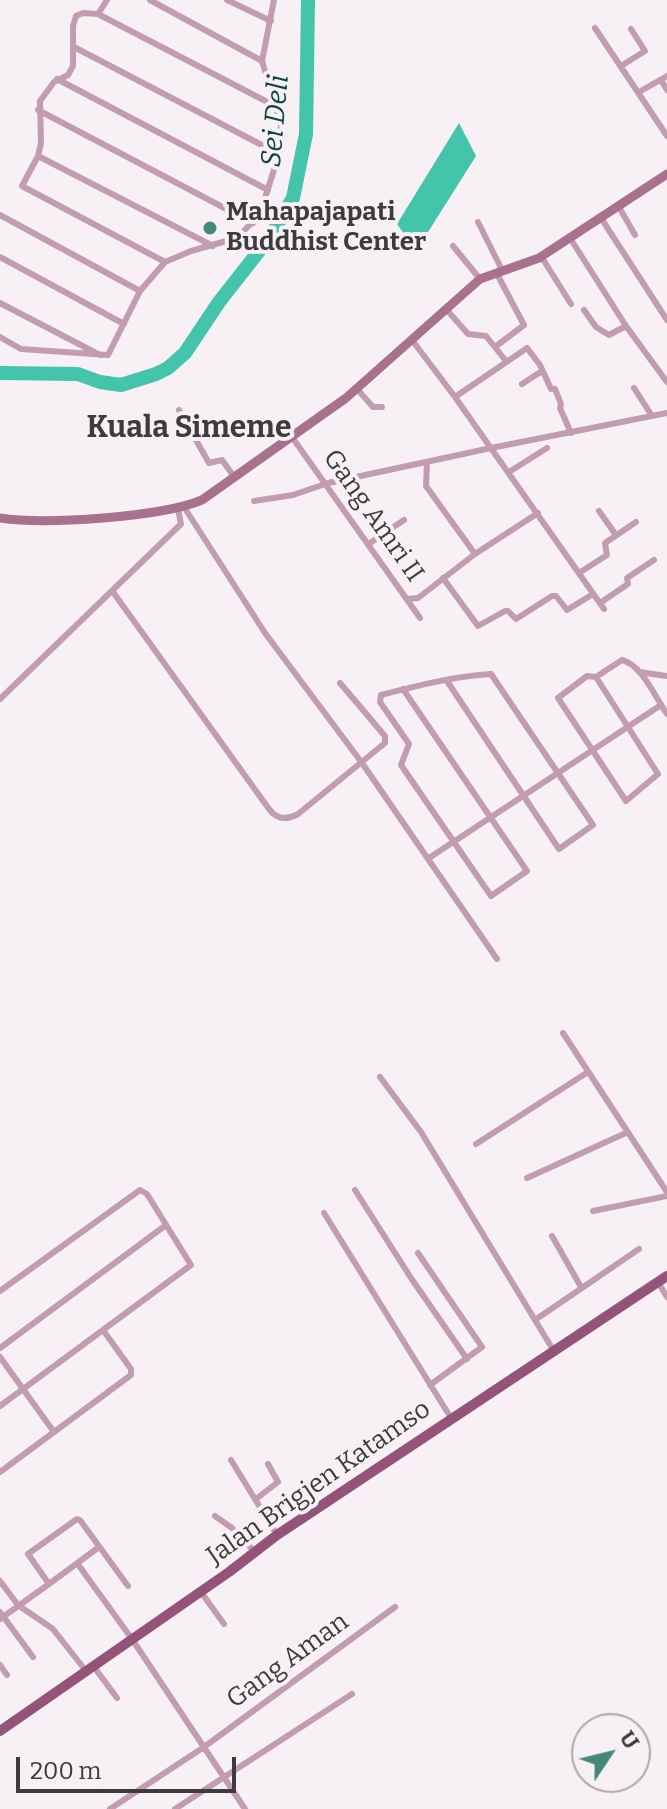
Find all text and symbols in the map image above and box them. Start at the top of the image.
water label: Sei Deli [255,73,297,169]
place label: Mahapajapati Buddhist Center [226,197,426,258]
marker: Mahapajapati Buddhist Center [201,219,219,237]
district label: Kuala Simeme [87,411,291,447]
street label: Gang Amri II [316,444,430,588]
street label: Jalan Brigjen Katamso [201,1394,437,1572]
street label: Gang Aman [221,1606,355,1716]
north arrow [571,1713,651,1793]
text: U [614,1726,645,1755]
scale bar [20,1741,240,1791]
text: 200 m [30,1757,102,1785]

